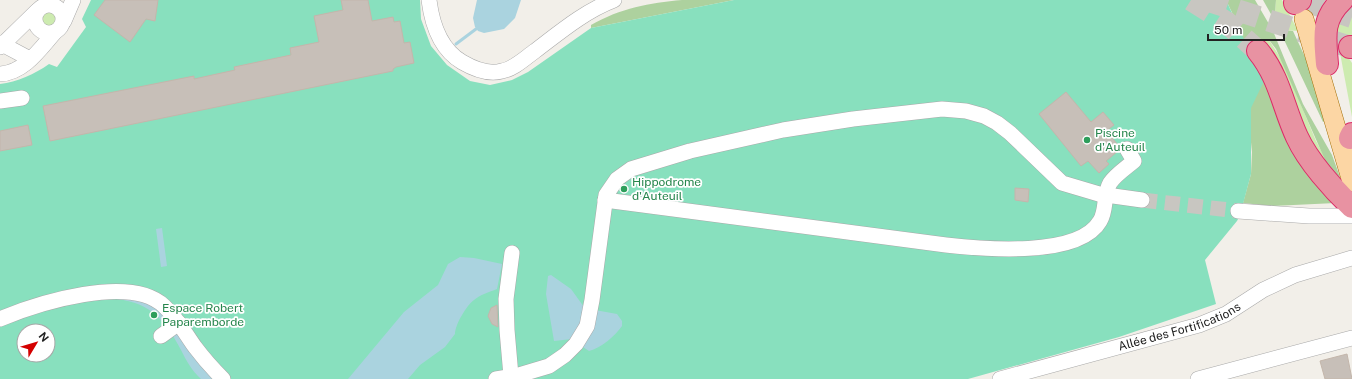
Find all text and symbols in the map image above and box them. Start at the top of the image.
scale bar [1208,16,1284,42]
text: 50 m [1214,23,1242,37]
place label: Piscine d'Auteuil [1095,126,1146,154]
marker: Piscine d'Auteuil [1082,135,1092,145]
place label: Hippodrome d'Auteuil [632,175,701,203]
marker: Hippodrome d'Auteuil [619,184,629,194]
street label: Allée des Fortifications [1117,299,1243,354]
place label: Espace Robert Paparemborde [162,301,244,329]
marker: Espace Robert Paparemborde [149,310,159,320]
north arrow [16,323,56,363]
text: N [37,330,51,344]

